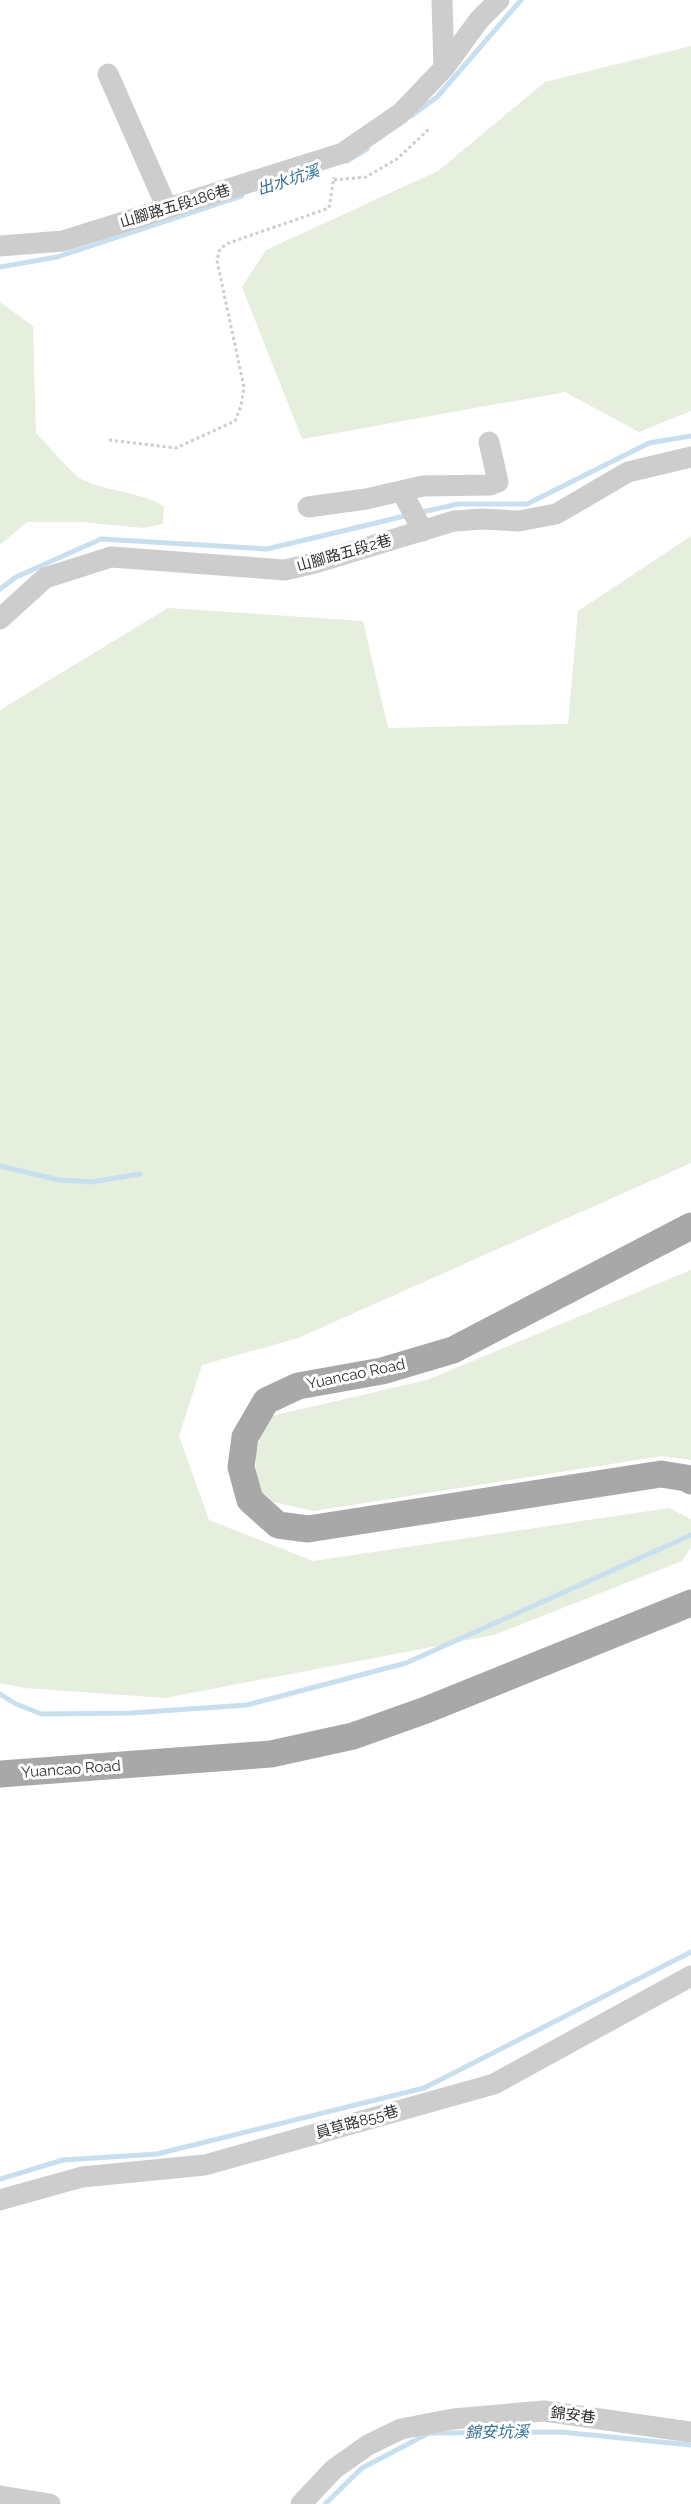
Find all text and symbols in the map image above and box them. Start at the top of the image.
water label: 出水坑溪 [255,160,323,199]
street label: 山腳路五段186巷 [118,181,232,231]
street label: 山腳路五段2巷 [295,531,393,575]
street label: Yuancao Road [305,1355,407,1393]
street label: Yuancao Road [21,1757,121,1781]
street label: 員草路855巷 [314,2102,400,2142]
street label: 錦安巷 [550,2403,596,2427]
water label: 錦安坑溪 [465,2422,531,2442]

